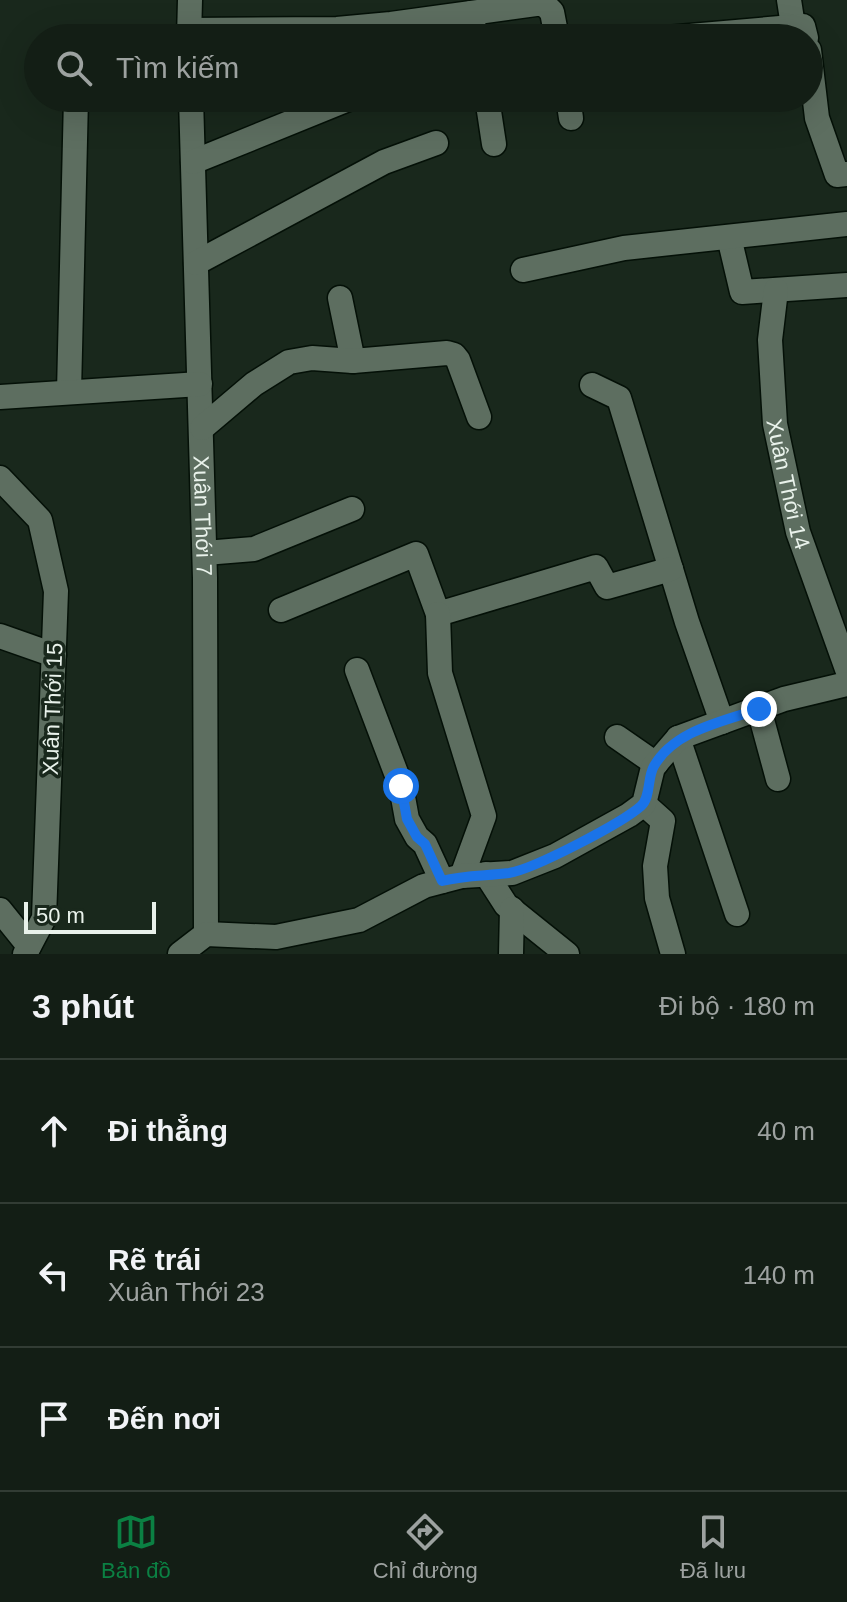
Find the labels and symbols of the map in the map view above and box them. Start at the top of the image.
street label: Xuân Thới 14 [761,417,815,553]
street label: Xuân Thới 7 [188,455,217,576]
street label: Xuân Thới 15 [38,642,67,776]
route end [741,691,777,727]
route start [383,768,419,804]
scale bar [24,898,156,934]

